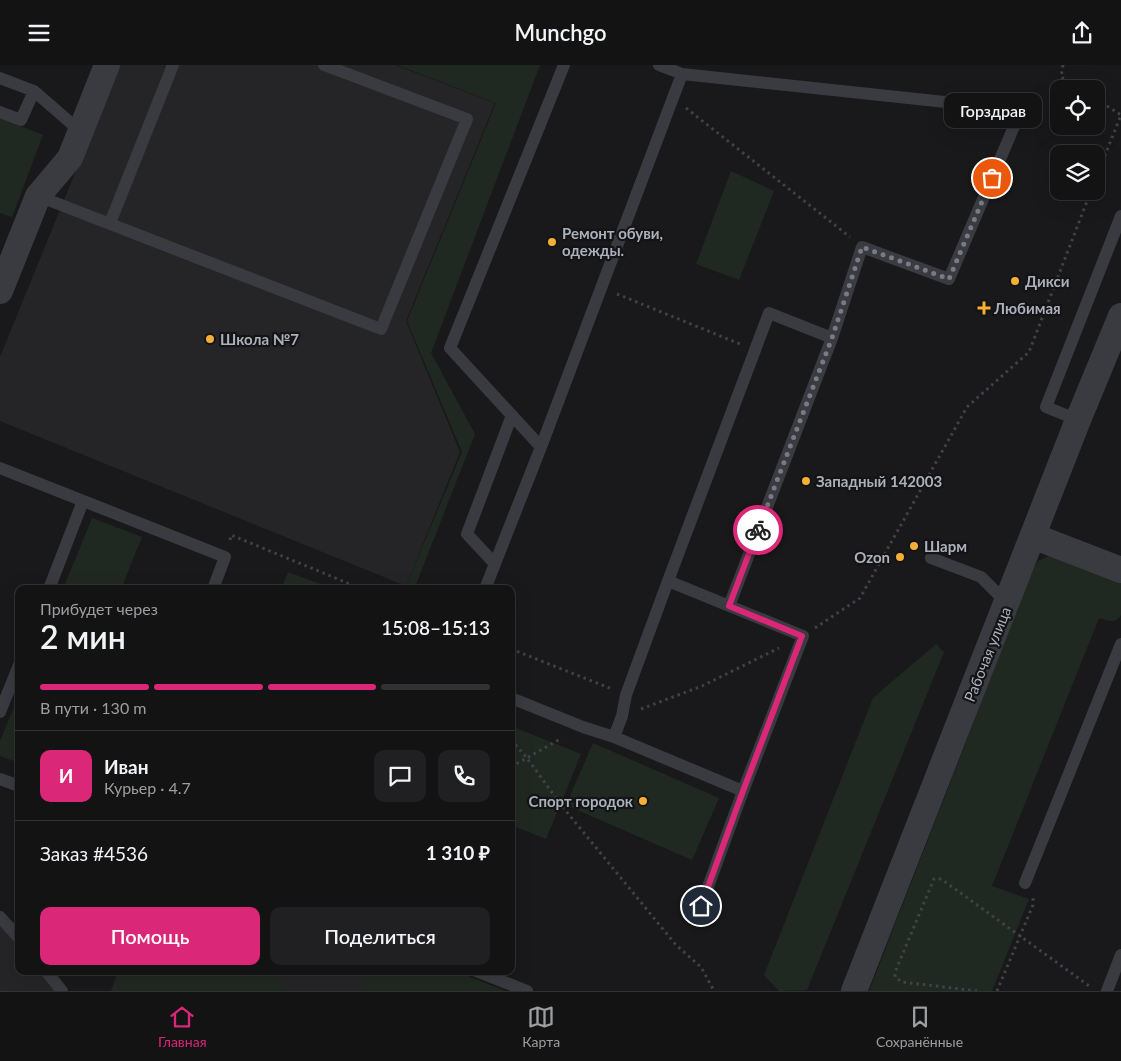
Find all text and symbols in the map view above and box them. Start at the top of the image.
icon: menu [25,19,53,47]
text: Munchgo [515,19,606,46]
icon: share [1068,19,1096,47]
map controls [1050,80,1105,200]
button: locate [1050,80,1105,135]
callout: Горздрав [943,93,1041,128]
text: Горздрав [960,101,1026,120]
button: layers [1050,145,1105,200]
pin [971,157,1013,199]
icon: bag [978,164,1006,192]
place label: Ремонт обуви, одежды. [562,224,663,259]
marker: Ремонт обуви, одежды. [546,236,558,248]
place label: Дикси [1025,272,1070,290]
marker: Дикси [1009,275,1021,287]
place label: Любимая [993,299,1061,317]
marker: Любимая [978,302,990,314]
place label: Школа №7 [220,330,299,348]
marker: Школа №7 [204,333,216,345]
place label: Западный 142003 [816,472,942,490]
marker: Западный 142003 [800,475,812,487]
courier [733,505,783,555]
icon: bike [744,516,772,544]
place label: Шарм [924,537,967,555]
marker: Шарм [908,540,920,552]
place label: Ozon [854,548,890,566]
marker: Ozon [894,551,906,563]
text: Прибудет через [40,599,158,618]
street label: Рабочая улица [960,604,1014,704]
text: 15:08–15:13 [381,616,490,639]
text: 2 мин [40,617,126,656]
text: В пути · 130 m [40,698,146,717]
button: chat [374,750,426,802]
button: phone [438,750,490,802]
text: Иван [104,755,149,778]
text: И [59,764,73,787]
text: Курьер · 4.7 [104,778,191,797]
place label: Спорт городок [529,792,634,810]
marker: Спорт городок [637,795,649,807]
text: 1 310 ₽ [426,841,490,864]
text: Заказ #4536 [40,842,148,865]
pin [680,885,722,927]
icon: home [687,892,715,920]
button: Помощь [40,907,260,965]
button: Поделиться [270,907,490,965]
tab: Главная [158,1003,207,1050]
tab: Карта [522,1003,560,1050]
tab: Сохранённые [876,1003,963,1050]

